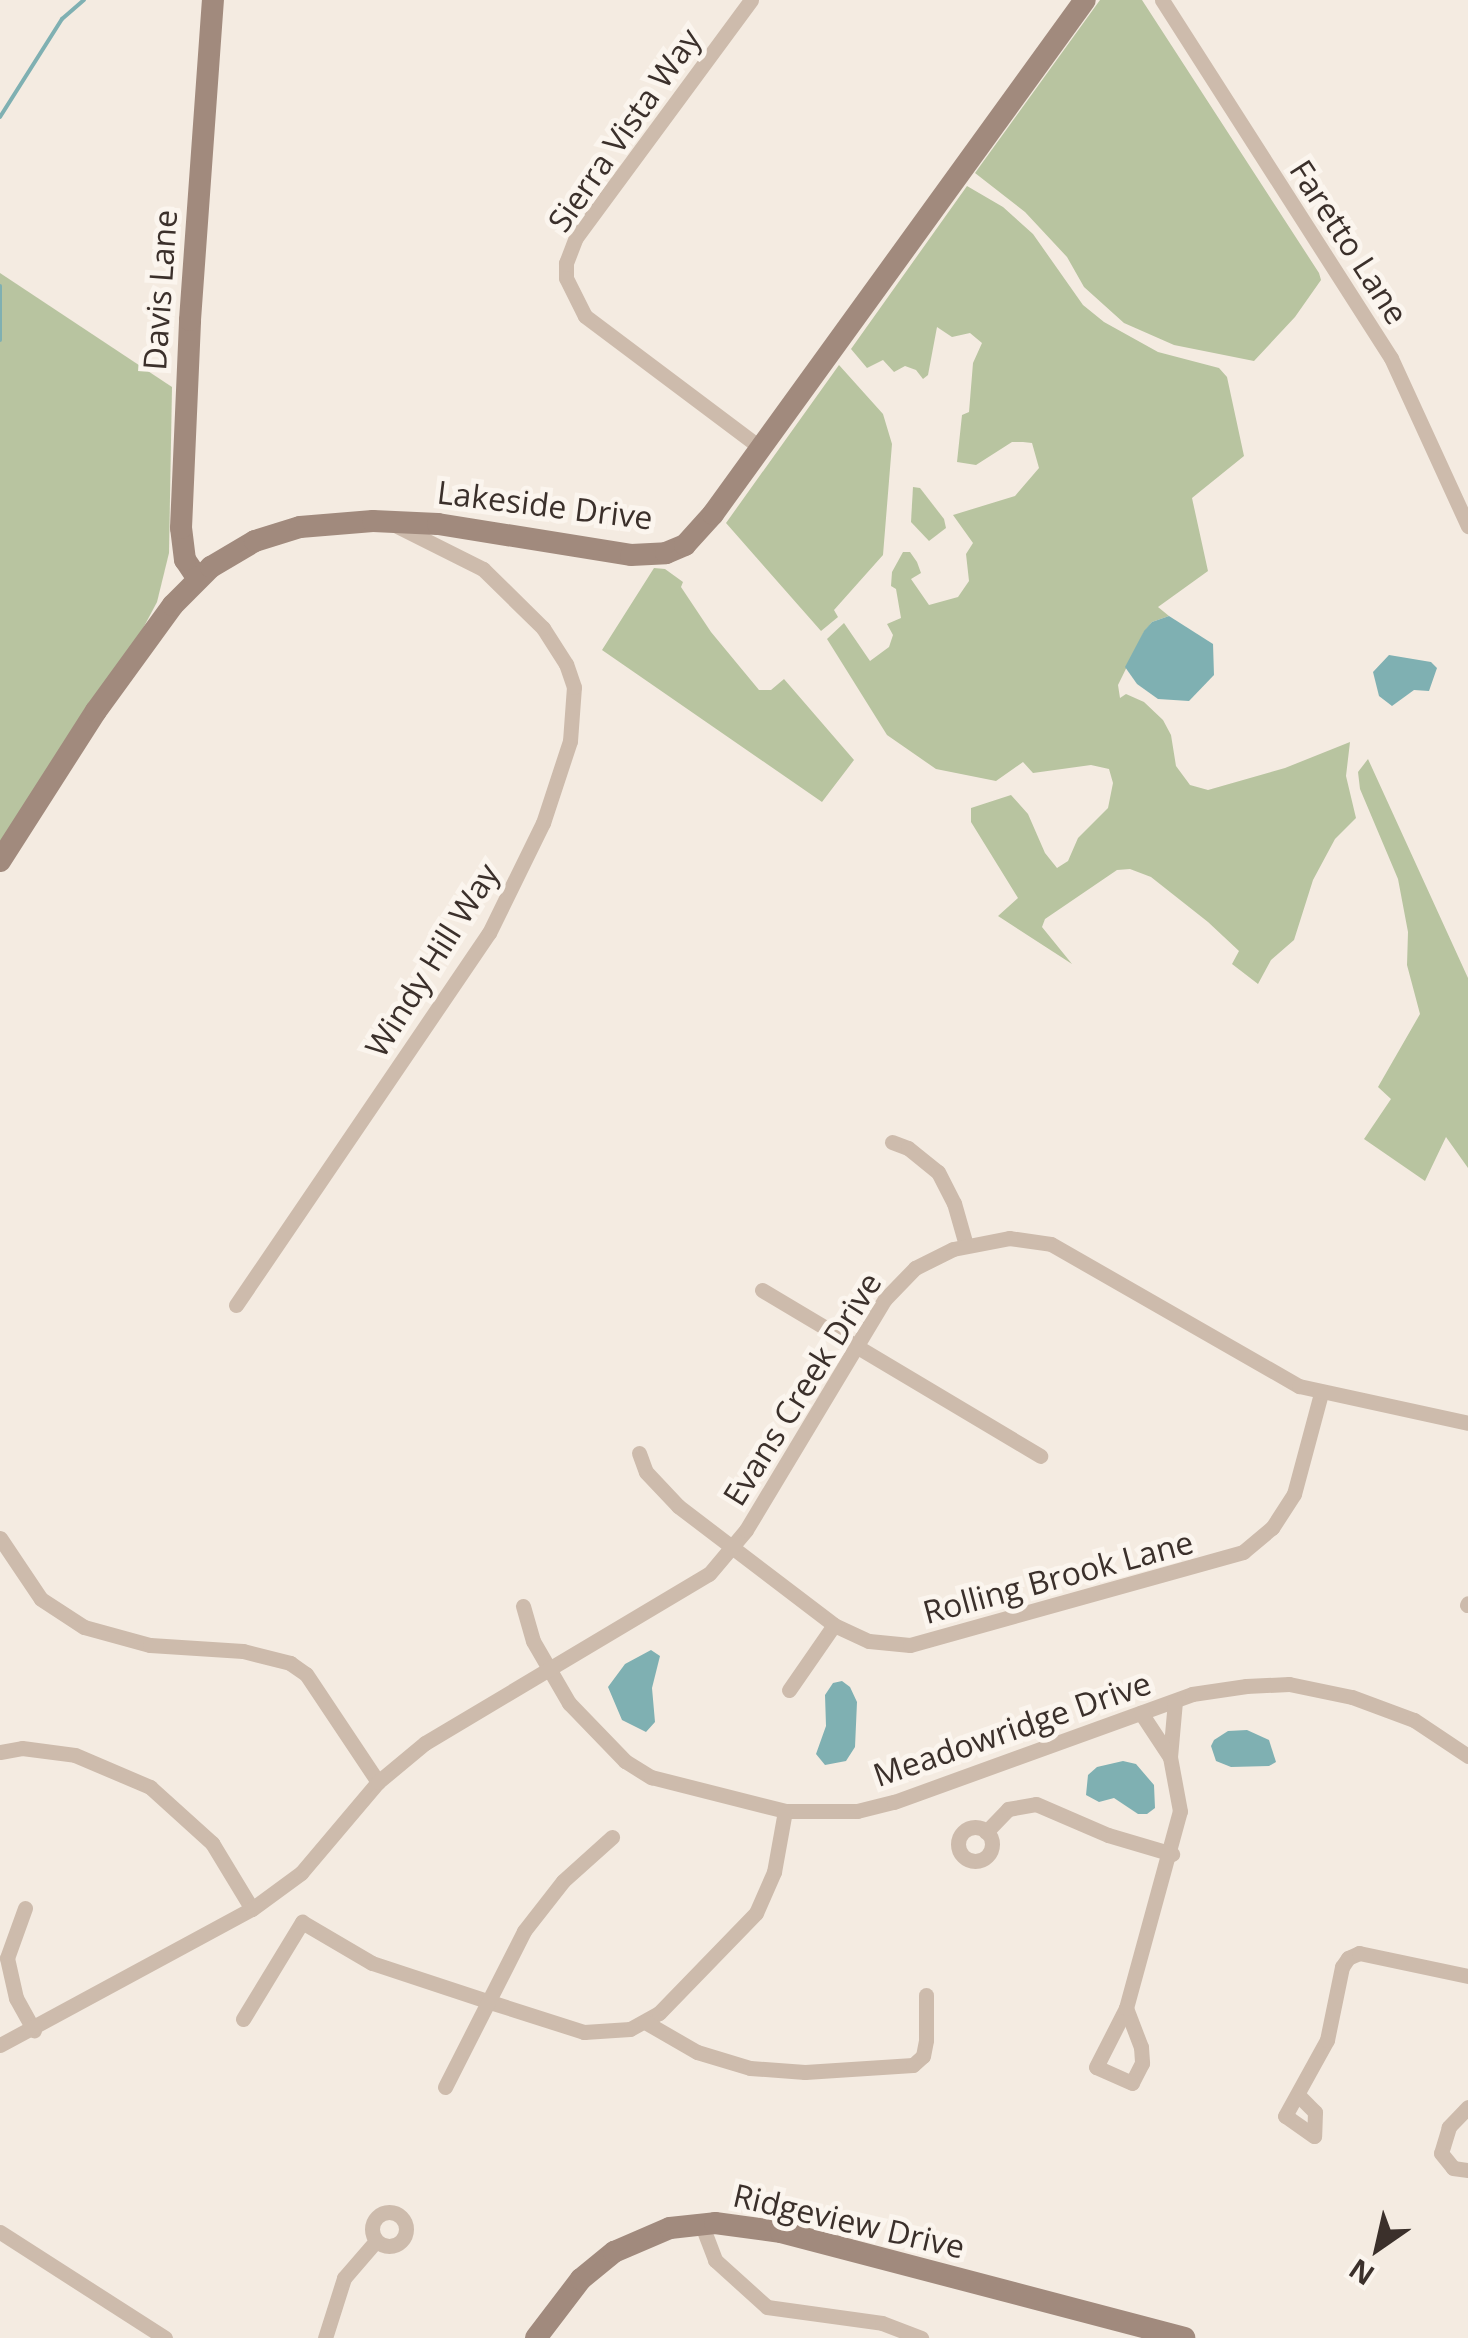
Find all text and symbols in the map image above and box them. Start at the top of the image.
street label: Sierra Vista Way [540,21,708,239]
street label: Faretto Lane [1282,153,1416,331]
street label: Davis Lane [135,209,185,371]
street label: Lakeside Drive [435,473,655,537]
street label: Windy Hill Way [357,856,507,1064]
street label: Evans Creek Drive [715,1265,889,1513]
street label: Rolling Brook Lane [919,1522,1197,1632]
street label: Meadowridge Drive [868,1663,1156,1795]
street label: Ridgeview Drive [730,2176,968,2266]
north arrow [1328,2198,1428,2298]
text: N [1341,2251,1381,2295]

